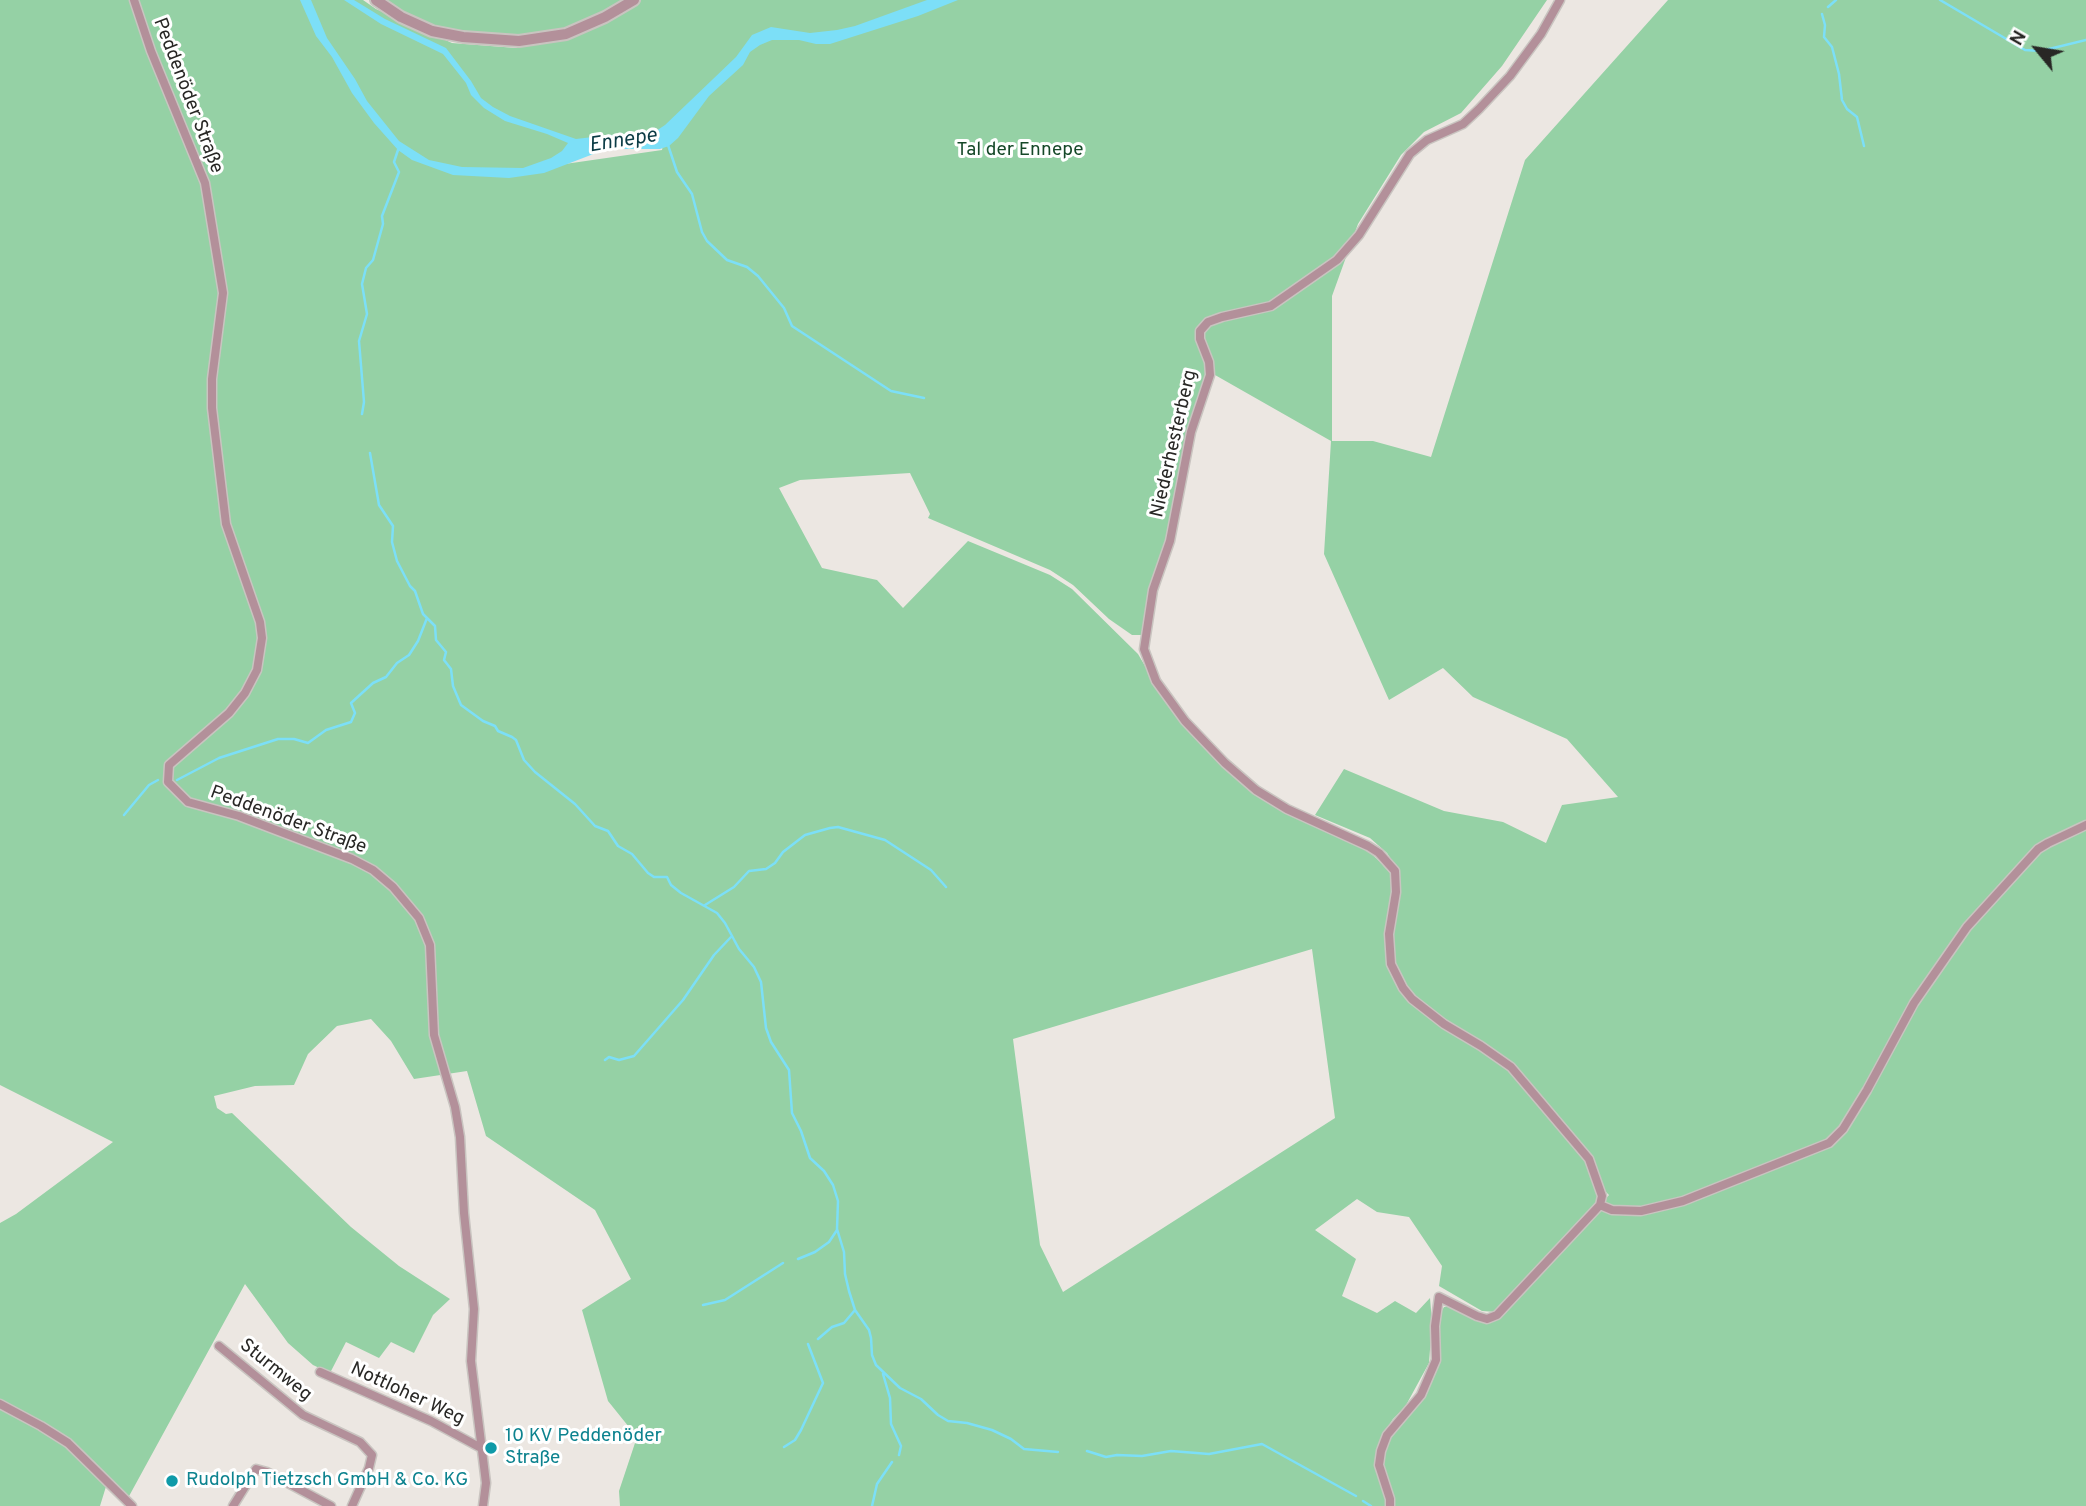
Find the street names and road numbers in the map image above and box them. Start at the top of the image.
street label: Peddenöder Straße [147,15,227,177]
street label: Niederhesterberg [1147,368,1203,520]
street label: Peddenöder Straße [207,782,369,860]
street label: Sturmweg [234,1335,316,1407]
street label: Nottloher Weg [346,1359,468,1431]

